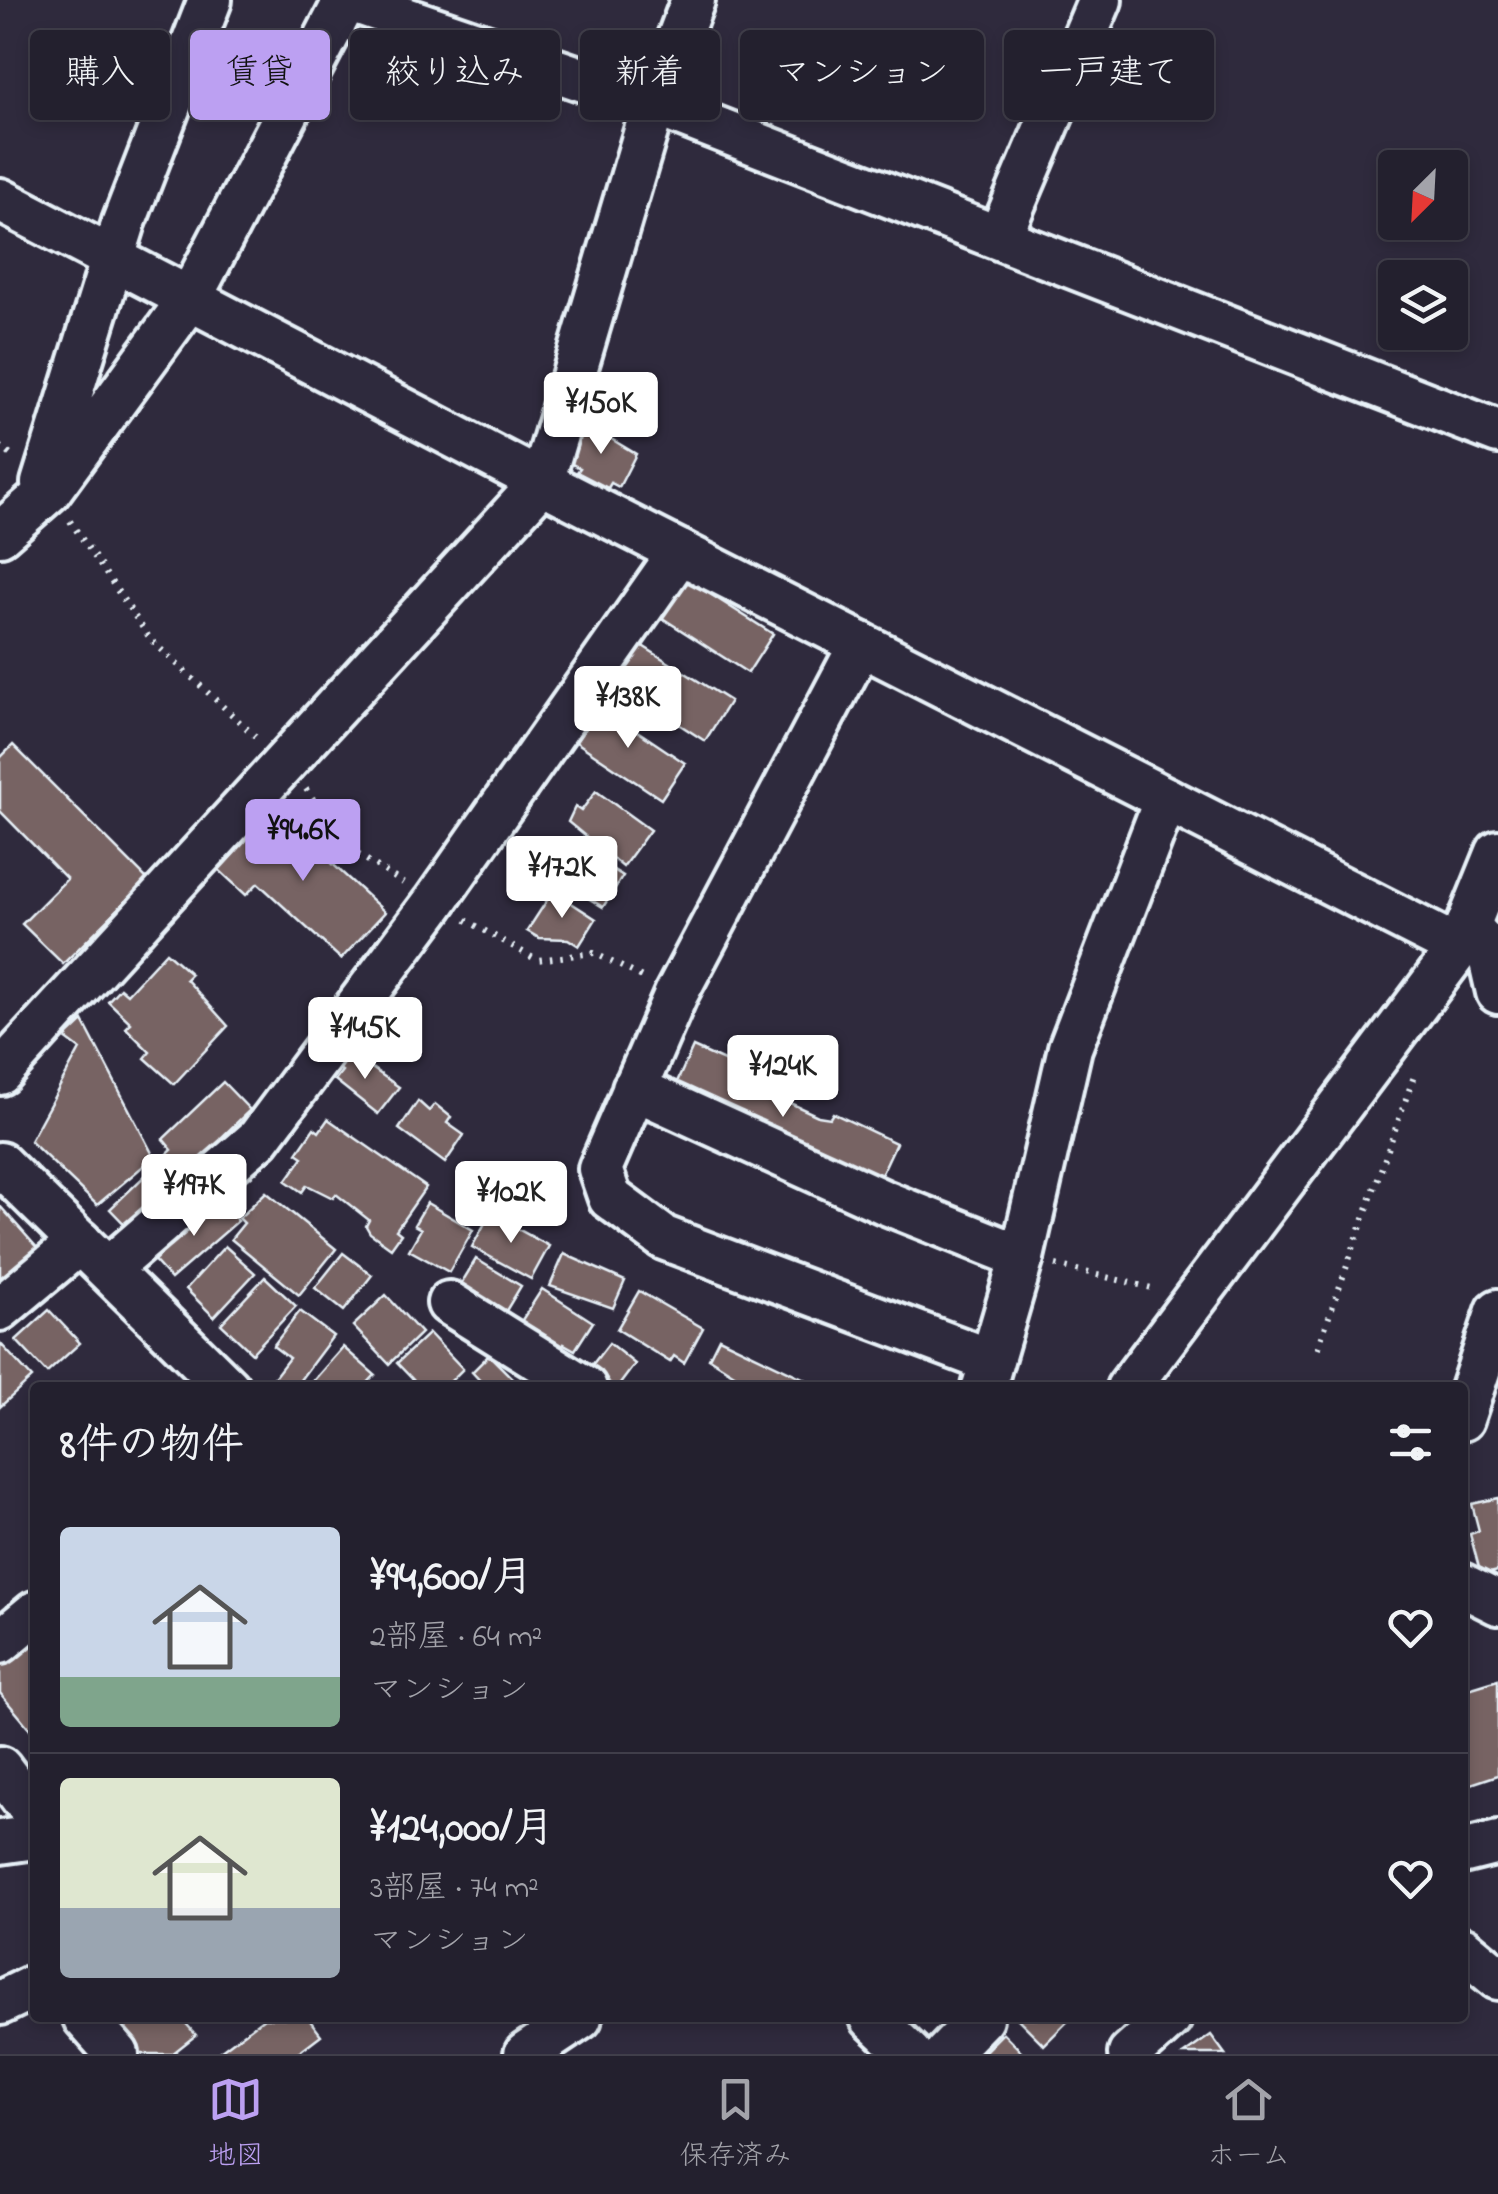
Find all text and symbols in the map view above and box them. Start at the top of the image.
chip: 購入 [30,30,170,120]
chip: 賃貸 [190,30,330,120]
chip: 絞り込み [350,30,560,120]
chip: 新着 [580,30,720,120]
chip: マンション [740,30,984,120]
chip: 一戸建て [1004,30,1214,120]
north arrow [1378,150,1468,240]
map controls [1378,150,1468,350]
button: layers [1378,260,1468,350]
pin: ¥150K [531,372,671,457]
text: ¥150K [566,381,636,428]
pin: ¥138K [558,666,698,751]
text: ¥138K [596,675,660,722]
pin: ¥94.6K [222,799,384,884]
text: ¥94.6K [267,808,339,855]
pin: ¥172K [492,836,632,921]
text: ¥172K [528,845,596,892]
pin: ¥145K [295,997,435,1082]
text: ¥145K [330,1006,400,1053]
pin: ¥124K [713,1035,853,1120]
text: ¥124K [749,1044,817,1091]
pin: ¥197K [124,1154,264,1239]
pin: ¥102K [441,1161,581,1246]
text: ¥197K [164,1163,225,1210]
text: ¥102K [477,1170,545,1217]
icon: filters [1383,1415,1438,1470]
text: 8件の物件 [60,1416,244,1477]
text: ¥94,600/月 [370,1548,533,1609]
icon: home [140,1567,260,1687]
icon: heart [1383,1600,1438,1655]
text: 2部屋 · 64 m² [370,1615,542,1662]
text: マンション [370,1668,529,1715]
text: ¥124,000/月 [370,1799,555,1860]
icon: home [140,1818,260,1938]
icon: heart [1383,1851,1438,1906]
text: 3部屋 · 74 m² [370,1866,539,1913]
text: マンション [370,1919,529,1966]
tab: 地図 [208,2072,264,2178]
tab: 保存済み [680,2072,792,2178]
tab: ホーム [1207,2072,1290,2178]

